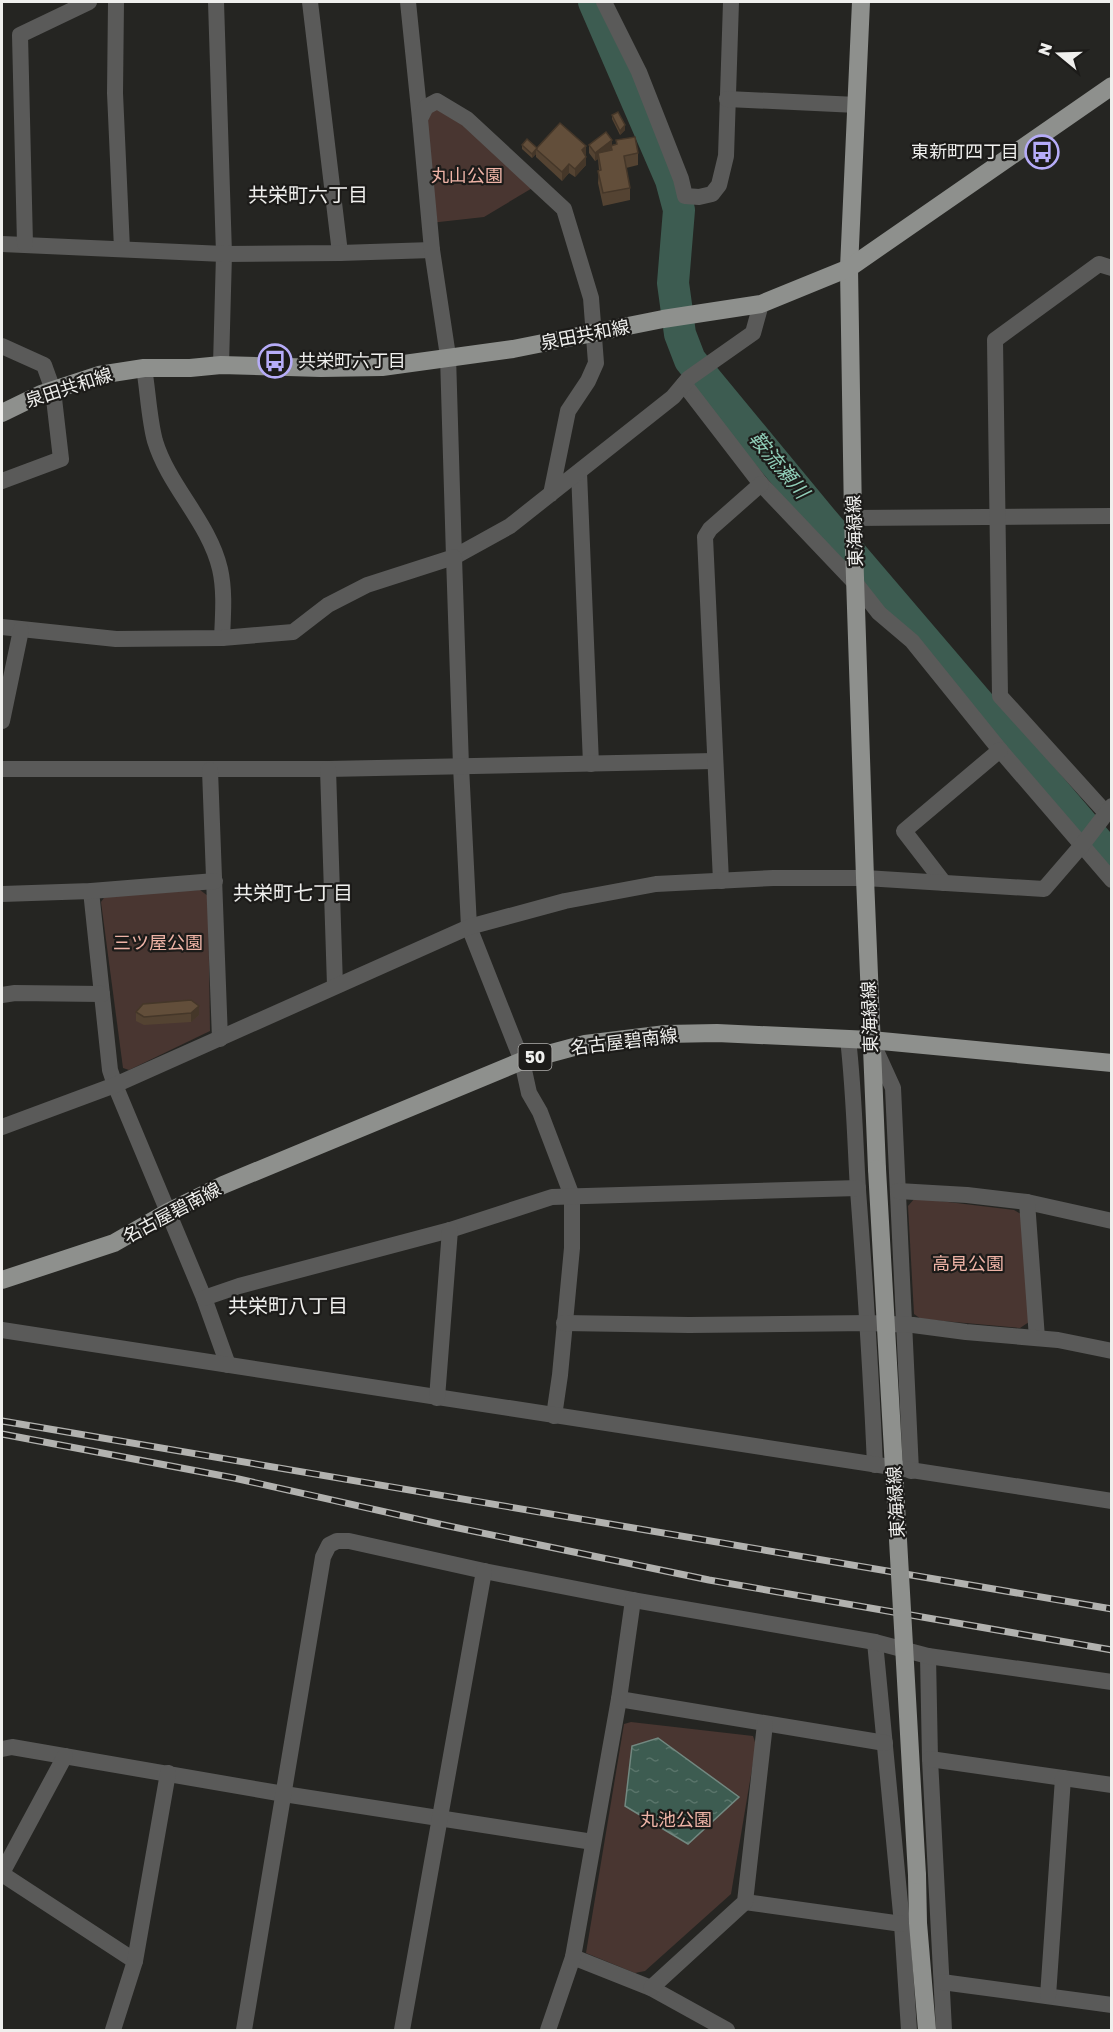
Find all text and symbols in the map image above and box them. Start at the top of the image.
north arrow [1029,24,1089,84]
text: N [1033,40,1056,58]
bus stop icon: 東新町四丁目 [1024,134,1060,170]
place label: 東新町四丁目 [911,140,1019,162]
park label: 丸山公園 [431,164,503,186]
district label: 共栄町六丁目 [248,182,368,206]
street label: 泉田共和線 [539,315,631,353]
bus stop icon: 共栄町六丁目 [257,343,293,379]
place label: 共栄町六丁目 [298,349,406,371]
street label: 泉田共和線 [22,363,115,411]
water label: 鞍流瀬川 [745,426,816,504]
street label: 東海緑線 [842,495,866,567]
district label: 共栄町七丁目 [233,880,353,904]
park label: 三ツ屋公園 [113,931,203,953]
street label: 東海緑線 [857,981,881,1053]
street label: 名古屋碧南線 [569,1024,679,1059]
road number: 50 [518,1044,552,1070]
street label: 名古屋碧南線 [119,1177,224,1247]
park label: 高見公園 [932,1252,1004,1274]
district label: 共栄町八丁目 [228,1293,348,1317]
street label: 東海緑線 [882,1466,908,1539]
park label: 丸池公園 [640,1808,712,1830]

